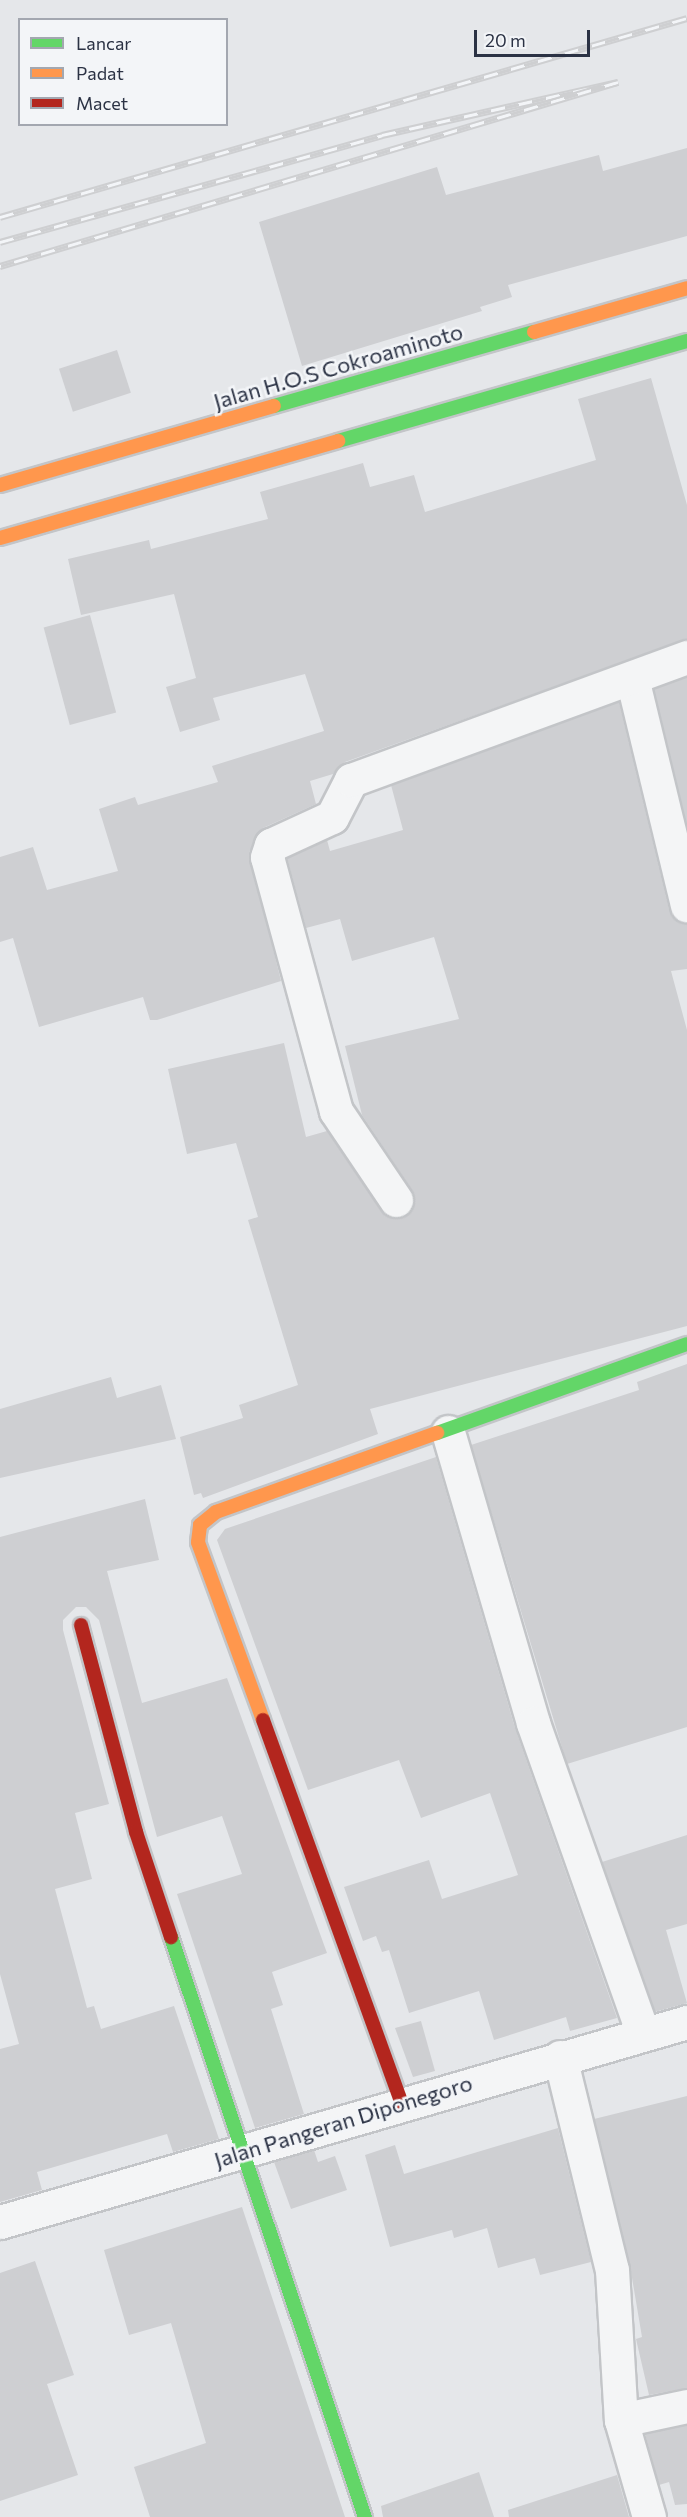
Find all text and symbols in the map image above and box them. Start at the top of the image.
legend [18,18,228,126]
scale bar [477,18,592,56]
text: 20 m [485,29,526,51]
text: Lancar [76,32,132,54]
text: Padat [76,62,124,84]
text: Macet [76,92,128,114]
street label: Jalan H.O.S Cokroaminoto [210,318,466,414]
street label: Jalan Pangeran Diponegoro [211,2069,475,2173]

